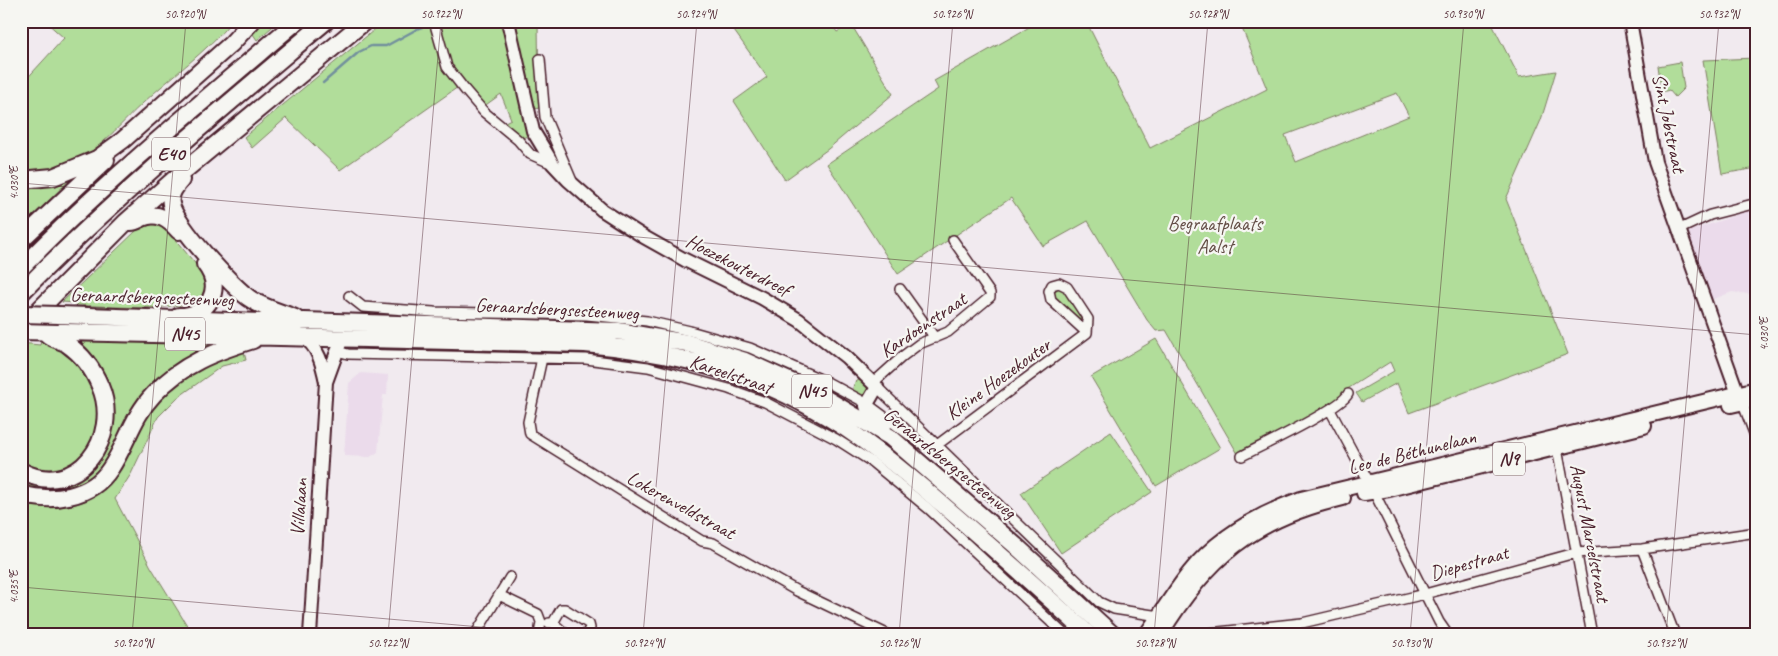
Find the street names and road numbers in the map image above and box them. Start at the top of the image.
street label: Sint Jobstraat [1646,71,1692,177]
road number: E40 [152,138,190,170]
street label: Hoezekouterdreef [682,228,798,304]
street label: Geraardsbergsesteenweg [70,282,235,312]
street label: Kardoenstraat [875,285,973,363]
street label: Geraardsbergsesteenweg [475,292,640,326]
road number: N45 [165,318,205,350]
street label: Kleine Hoezekouter [940,331,1057,426]
street label: Kareelstraat [687,348,779,401]
road number: N45 [792,374,832,408]
street label: Geraardsbergsesteenweg [879,402,1022,525]
street label: Leo de Béthunelaan [1345,424,1480,480]
road number: N9 [1493,442,1525,476]
street label: August Marcelstraat [1564,462,1616,607]
street label: Lokerenveldstraat [622,465,742,546]
street label: Villalaan [285,476,314,537]
street label: Diepestraat [1427,539,1513,586]

